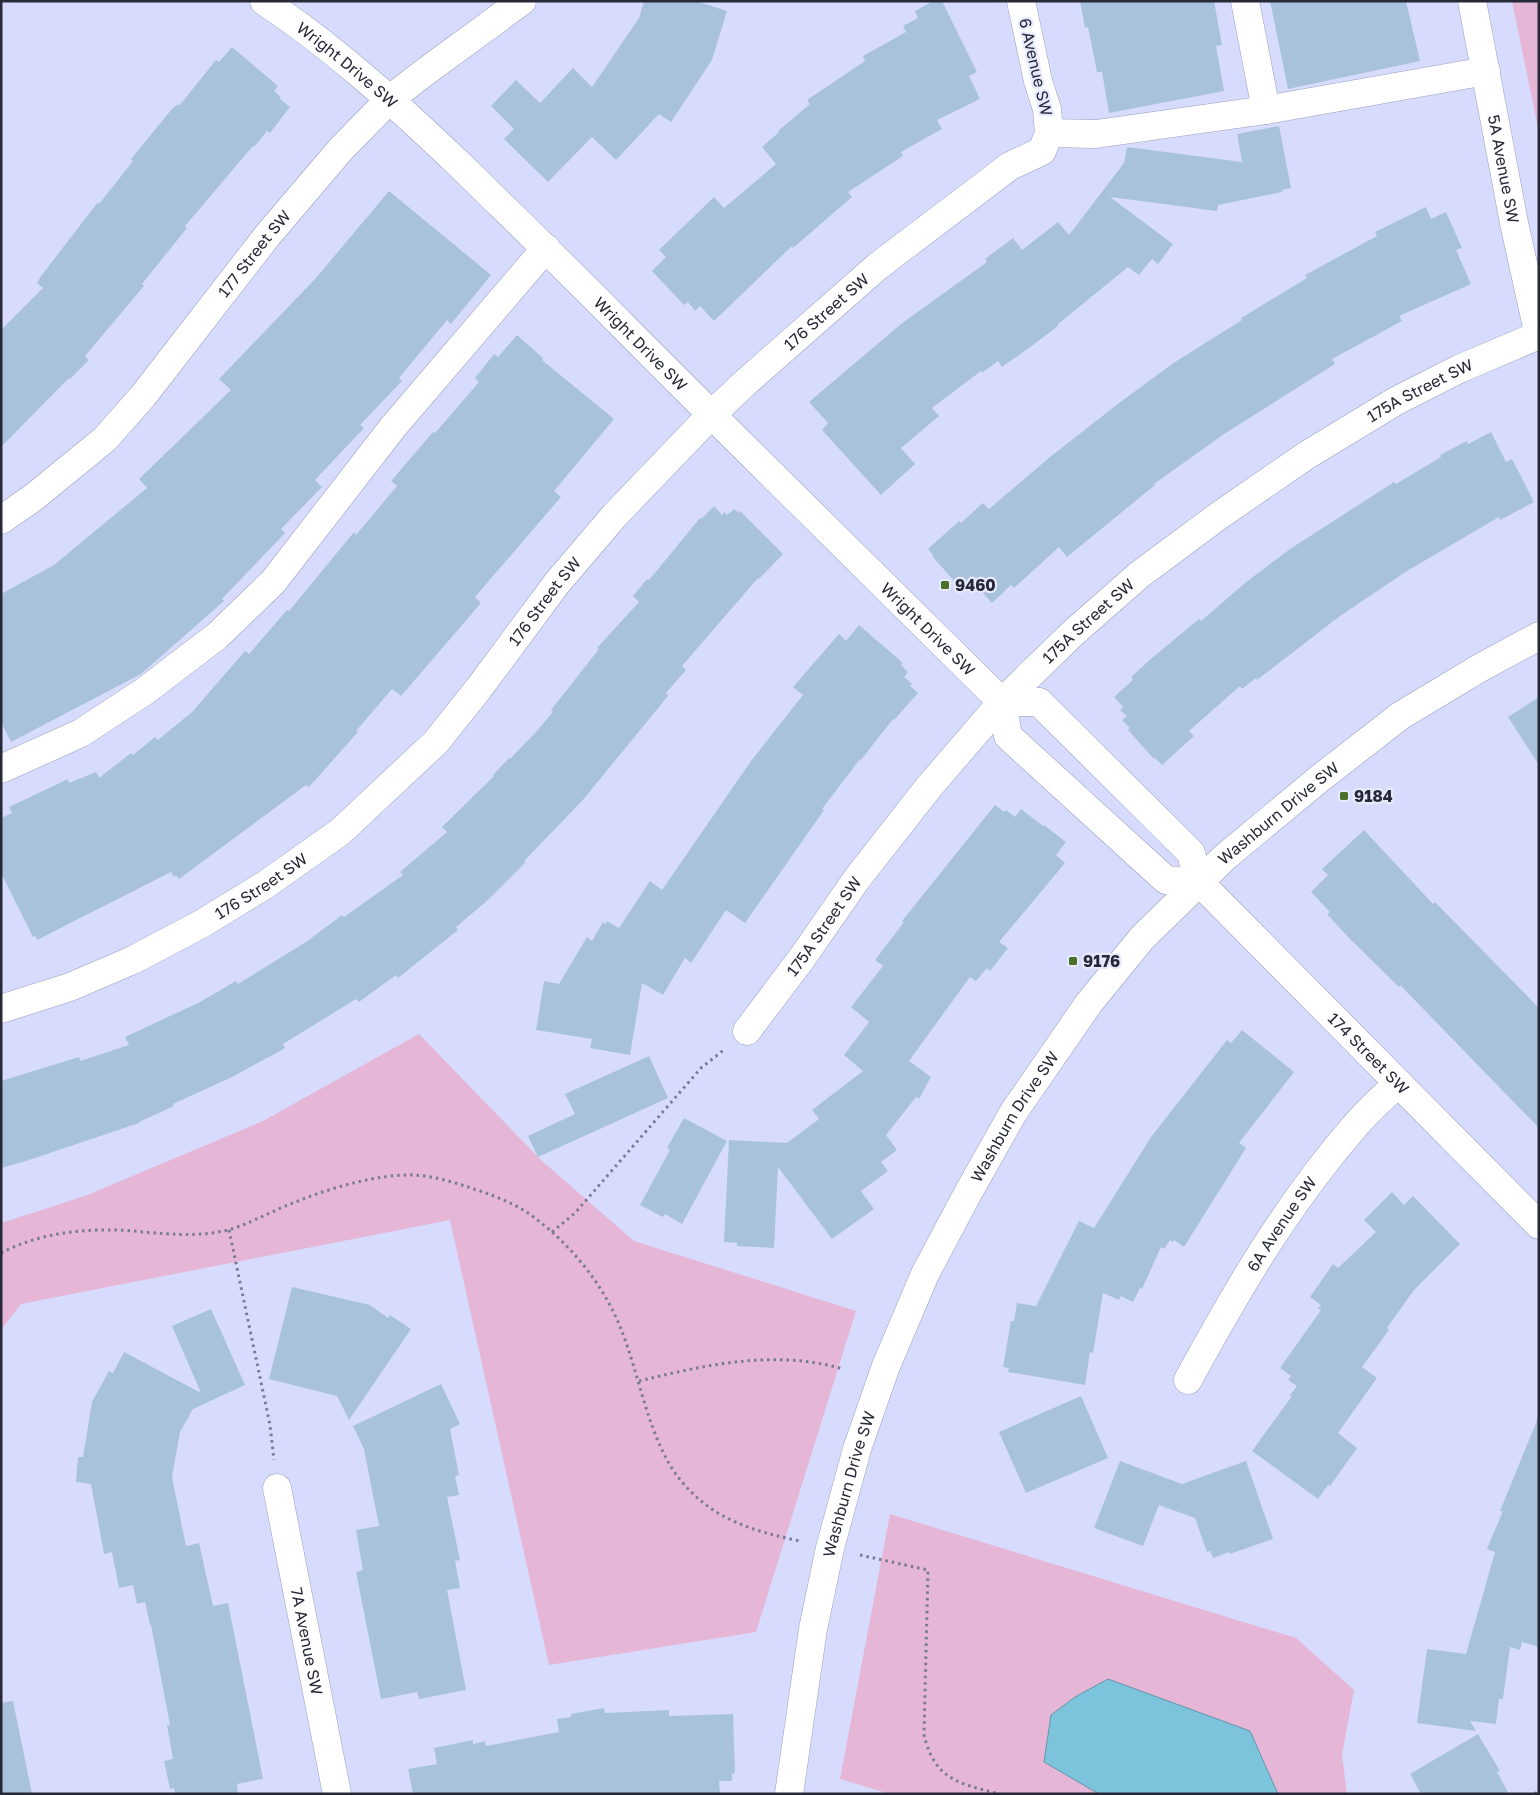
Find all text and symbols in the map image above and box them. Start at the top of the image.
street label: 6 Avenue SW [1015,16,1057,118]
street label: Wright Drive SW [293,17,402,112]
street label: 5A Avenue SW [1484,113,1524,225]
street label: 177 Street SW [213,206,295,301]
street label: 176 Street SW [779,269,873,354]
street label: Wright Drive SW [590,292,692,395]
street label: 175A Street SW [1363,354,1476,426]
street label: 176 Street SW [504,553,585,650]
street label: 175A Street SW [1038,574,1138,667]
place label: 9460 [955,575,996,595]
street label: Wright Drive SW [877,578,980,680]
marker: 9460 [939,579,951,591]
street label: Washburn Drive SW [1214,757,1343,869]
place label: 9184 [1354,786,1393,806]
marker: 9184 [1338,790,1350,802]
street label: 176 Street SW [211,848,311,923]
street label: 175A Street SW [782,872,866,980]
place label: 9176 [1083,951,1120,971]
marker: 9176 [1067,955,1079,967]
street label: 174 Street SW [1324,1008,1413,1098]
street label: Washburn Drive SW [966,1047,1063,1186]
street label: 6A Avenue SW [1242,1172,1321,1275]
street label: Washburn Drive SW [818,1409,879,1559]
street label: 7A Avenue SW [287,1586,327,1697]

